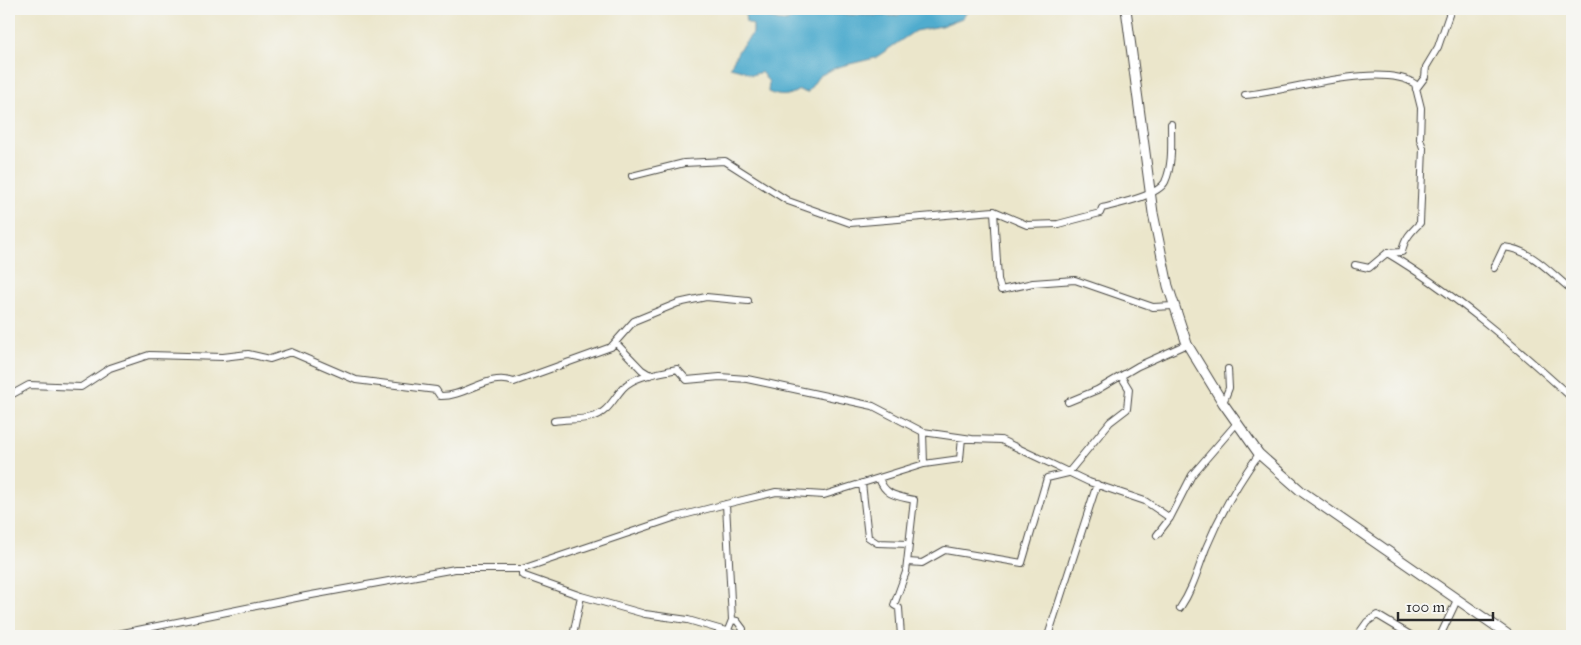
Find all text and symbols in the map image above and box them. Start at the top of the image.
scale bar [1398,590,1494,622]
text: 100 m [1406,598,1446,616]

